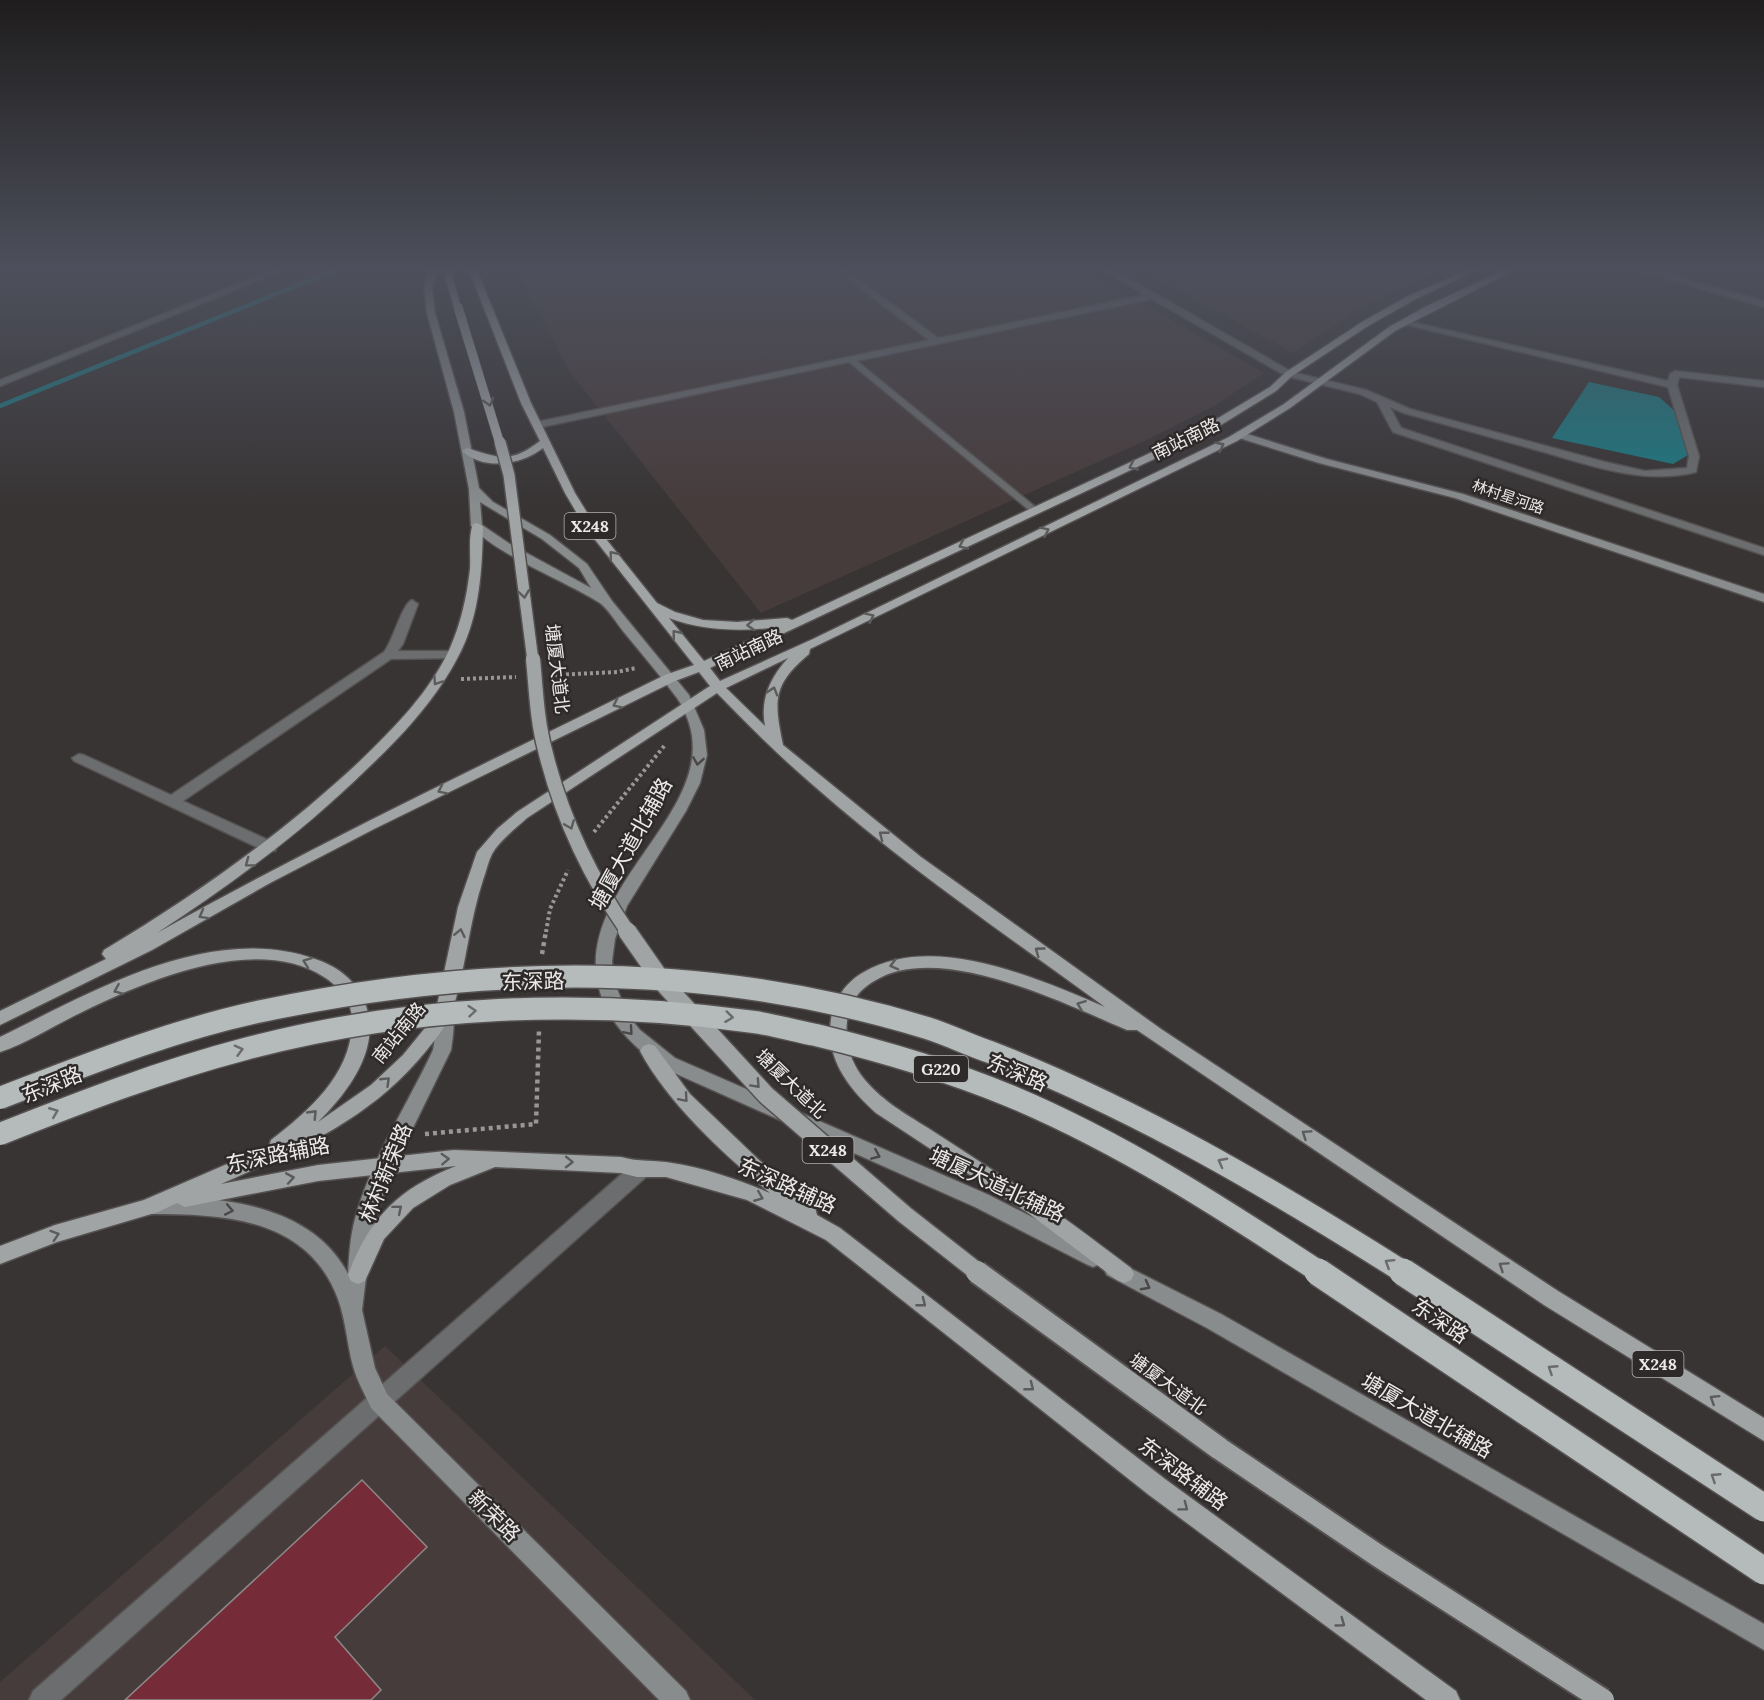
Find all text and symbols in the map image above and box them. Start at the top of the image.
one-way arrow [482,396,494,407]
street label: 南站南路 [1148,412,1223,465]
one-way arrow [1214,441,1225,453]
one-way arrow [1128,459,1139,471]
street label: 林村星河路 [1470,475,1547,518]
road number: X248 [564,513,616,539]
one-way arrow [1038,526,1049,538]
one-way arrow [959,538,970,550]
one-way arrow [609,551,620,562]
one-way arrow [517,589,529,598]
one-way arrow [863,612,874,624]
one-way arrow [747,619,756,632]
street label: 塘厦大道北 [541,623,574,715]
street label: 南站南路 [711,624,786,675]
one-way arrow [672,630,683,641]
one-way arrow [433,674,444,685]
one-way arrow [766,686,778,697]
one-way arrow [612,696,623,708]
one-way arrow [692,756,705,766]
street label: 塘厦大道北辅路 [583,773,678,915]
one-way arrow [437,782,448,794]
one-way arrow [563,819,575,830]
one-way arrow [878,831,889,842]
one-way arrow [245,856,256,867]
one-way arrow [199,908,209,919]
one-way arrow [453,928,466,938]
one-way arrow [1035,947,1046,958]
one-way arrow [302,956,313,969]
one-way arrow [889,958,900,970]
street label: 东深路 [501,967,565,996]
one-way arrow [114,983,125,995]
street label: 南站南路 [367,997,430,1068]
one-way arrow [1076,1000,1087,1012]
one-way arrow [467,1005,477,1018]
one-way arrow [725,1011,734,1023]
one-way arrow [622,1024,633,1034]
street label: 塘厦大道北 [751,1044,832,1123]
one-way arrow [233,1045,244,1057]
street label: 东深路 [983,1048,1051,1097]
road number: G220 [914,1056,968,1082]
street label: 东深路 [18,1060,86,1109]
one-way arrow [380,1077,390,1088]
one-way arrow [749,1077,760,1087]
one-way arrow [677,1091,688,1102]
one-way arrow [48,1107,59,1119]
one-way arrow [306,1111,317,1121]
street label: 林村新荣路 [353,1119,418,1227]
one-way arrow [1302,1130,1313,1141]
street label: 东深路辅路 [224,1131,332,1178]
road number: X248 [802,1137,854,1163]
street label: 塘厦大道北辅路 [925,1141,1070,1228]
one-way arrow [870,1148,881,1160]
one-way arrow [441,1152,450,1165]
street label: 东深路辅路 [734,1152,841,1219]
one-way arrow [565,1156,574,1168]
one-way arrow [1217,1158,1228,1169]
one-way arrow [285,1172,295,1185]
one-way arrow [753,1190,764,1202]
one-way arrow [224,1203,234,1216]
one-way arrow [391,1205,402,1216]
one-way arrow [49,1229,60,1242]
one-way arrow [1384,1259,1395,1270]
one-way arrow [1498,1262,1509,1273]
one-way arrow [1140,1279,1151,1290]
street label: 东深路 [1407,1292,1474,1349]
one-way arrow [915,1295,926,1306]
street label: 塘厦大道北 [1125,1348,1211,1419]
road number: X248 [1632,1351,1684,1377]
one-way arrow [1548,1365,1559,1376]
street label: 塘厦大道北辅路 [1357,1367,1498,1464]
one-way arrow [1023,1380,1034,1391]
one-way arrow [1710,1394,1720,1406]
street label: 东深路辅路 [1133,1431,1233,1516]
one-way arrow [1710,1473,1721,1484]
street label: 新荣路 [463,1484,526,1547]
one-way arrow [1178,1500,1189,1511]
one-way arrow [1334,1616,1345,1627]

